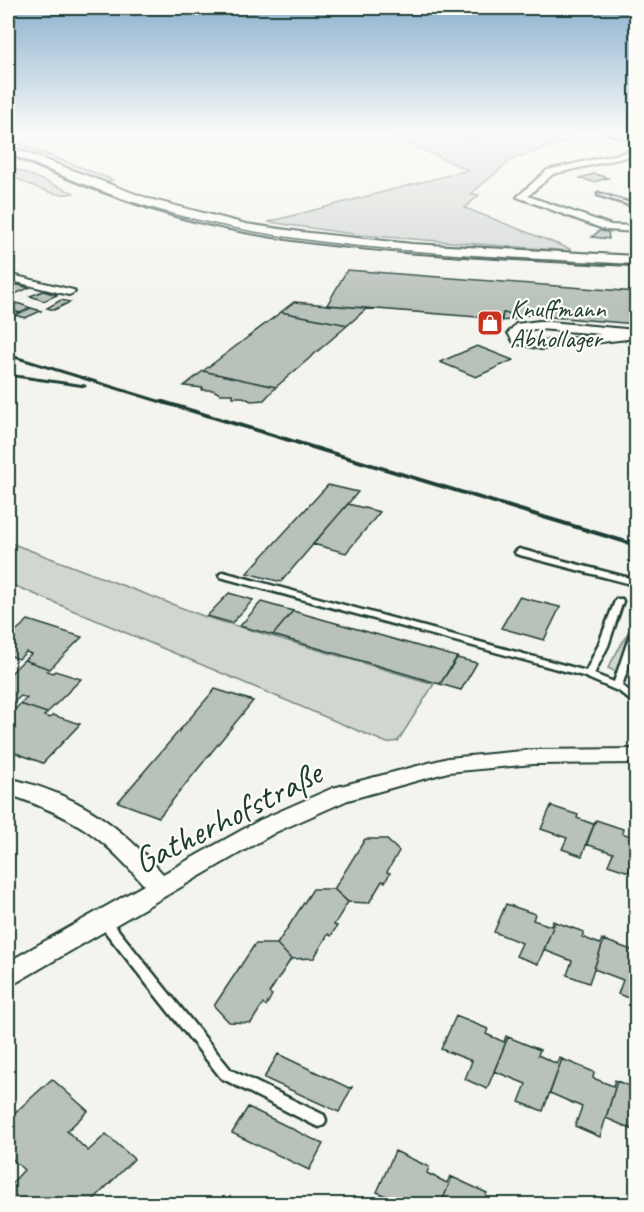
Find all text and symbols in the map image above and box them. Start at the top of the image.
place label: Knuffmann Abhollager [510,292,607,355]
shop icon: Knuffmann Abhollager [475,308,505,338]
street label: Gatherhofstraße [126,749,331,884]

